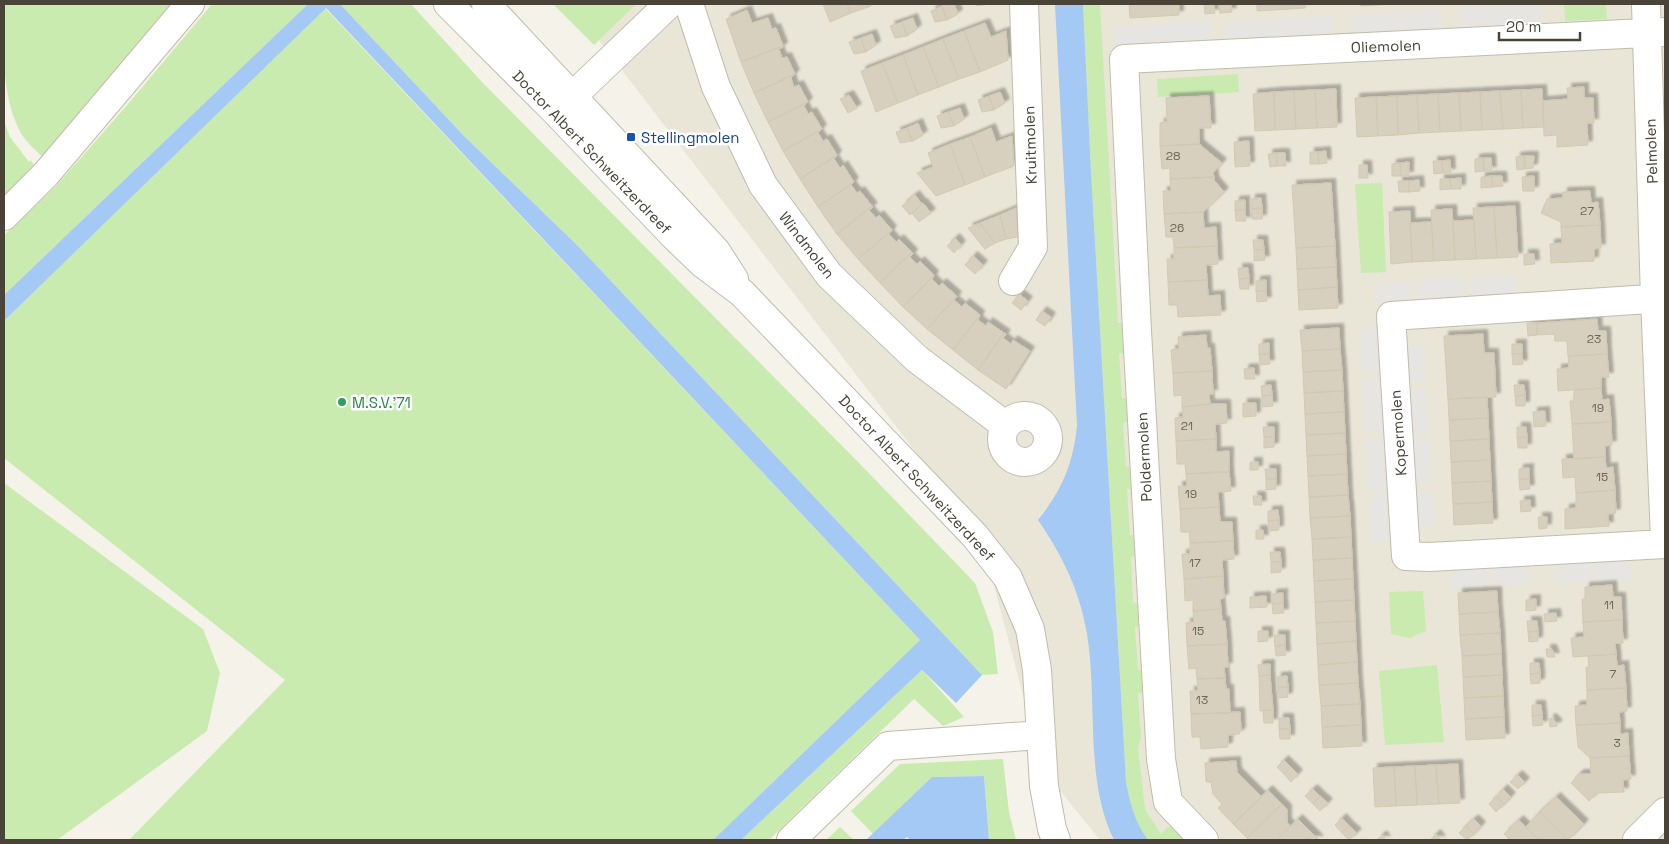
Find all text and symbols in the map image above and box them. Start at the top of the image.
scale bar [1499,10,1580,42]
text: 20 m [1506,17,1541,36]
street label: Oliemolen [1351,35,1421,57]
street label: Doctor Albert Schweitzerdreef [509,66,676,238]
street label: Kruitmolen [1019,105,1041,185]
street label: Pelmolen [1640,118,1662,184]
place label: Stellingmolen [641,128,739,147]
marker: Stellingmolen [625,131,637,143]
house number: 28 [1166,148,1180,164]
house number: 27 [1580,203,1594,219]
street label: Windmolen [775,208,839,282]
house number: 26 [1170,220,1184,236]
house number: 23 [1587,331,1601,347]
street label: Kopermolen [1386,389,1410,477]
street label: Doctor Albert Schweitzerdreef [835,391,999,565]
place label: M.S.V.'71 [352,393,411,412]
marker: M.S.V.'71 [336,396,348,408]
house number: 19 [1592,400,1604,416]
street label: Poldermolen [1132,412,1156,502]
house number: 21 [1181,418,1193,434]
house number: 15 [1596,469,1608,485]
house number: 19 [1185,486,1197,502]
house number: 17 [1189,555,1201,571]
house number: 11 [1604,597,1614,613]
house number: 15 [1192,623,1204,639]
house number: 7 [1610,666,1617,682]
house number: 13 [1196,692,1208,708]
house number: 3 [1613,735,1621,751]

